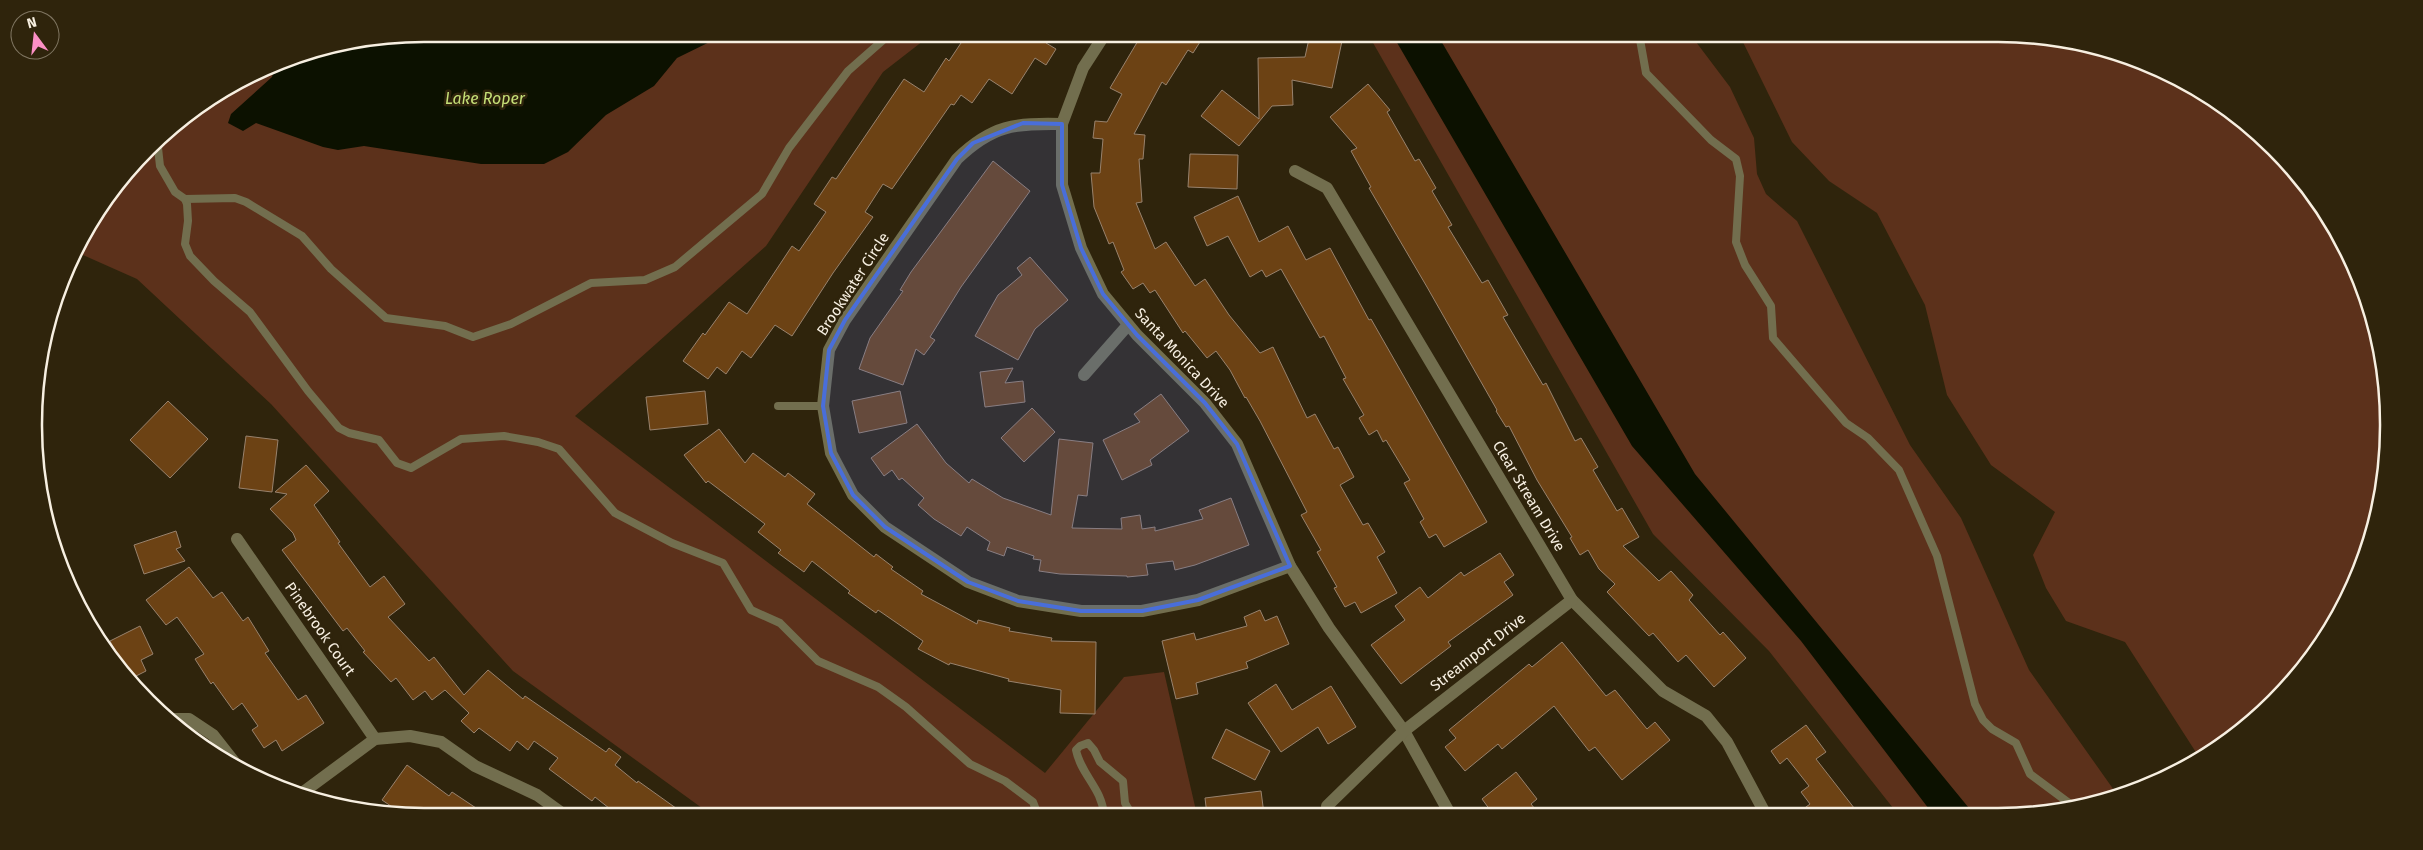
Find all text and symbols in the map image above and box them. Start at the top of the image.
north arrow [10,10,60,60]
text: N [25,14,38,32]
water label: Lake Roper [445,89,526,108]
street label: Brookwater Circle [813,229,893,339]
street label: Santa Monica Drive [1131,304,1233,412]
street label: Clear Stream Drive [1489,438,1569,554]
street label: Pinebrook Court [281,579,359,680]
street label: Streamport Drive [1427,609,1529,695]

